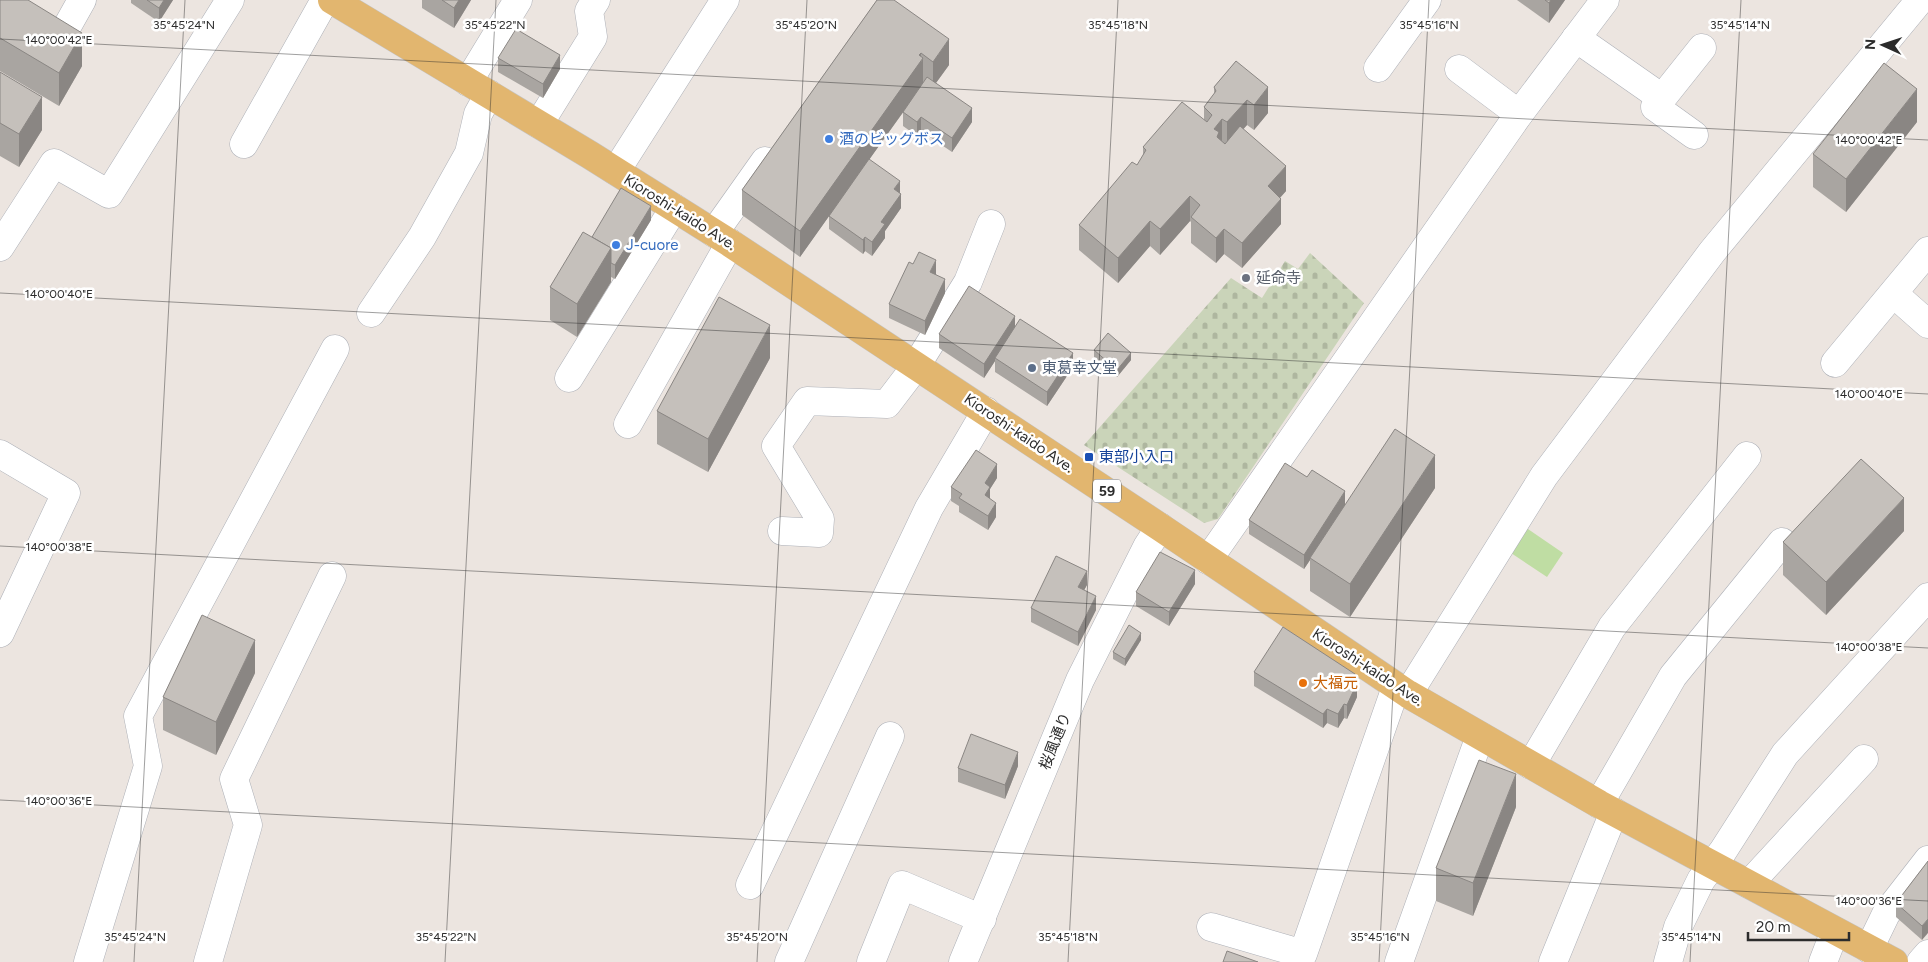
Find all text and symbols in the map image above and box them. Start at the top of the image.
text: 35°45'24"N [153,18,215,32]
text: 35°45'22"N [464,18,526,32]
text: 35°45'20"N [775,18,837,32]
text: 35°45'18"N [1088,18,1148,32]
text: 35°45'16"N [1399,18,1459,32]
text: 35°45'14"N [1710,18,1770,32]
north arrow [1858,20,1908,70]
text: 140°00'42"E [25,33,93,47]
text: N [1862,38,1879,50]
place label: 酒のビッグボス [839,130,944,148]
marker: 酒のビッグボス [823,133,835,145]
text: 140°00'42"E [1835,133,1903,147]
street label: Kioroshi-kaido Ave. [621,170,739,254]
place label: J-cuore [626,236,678,254]
marker: J-cuore [610,239,622,251]
place label: 延命寺 [1256,269,1301,287]
marker: 延命寺 [1240,272,1252,284]
text: 140°00'40"E [25,287,93,301]
place label: 東葛幸文堂 [1042,359,1117,377]
marker: 東葛幸文堂 [1026,362,1038,374]
text: 140°00'40"E [1835,387,1903,401]
street label: Kioroshi-kaido Ave. [961,390,1077,476]
place label: 東部小入口 [1099,448,1174,466]
marker: 東部小入口 [1083,451,1095,463]
road number: 59 [1093,480,1121,502]
text: 140°00'38"E [25,540,93,554]
street label: Kioroshi-kaido Ave. [1309,624,1427,710]
text: 140°00'38"E [1835,640,1903,654]
place label: 大福元 [1313,674,1358,692]
marker: 大福元 [1297,677,1309,689]
street label: 桜風通り [1035,710,1075,772]
text: 140°00'36"E [26,794,92,808]
text: 140°00'36"E [1836,894,1902,908]
scale bar [1748,910,1849,942]
text: 20 m [1756,918,1790,936]
text: 35°45'24"N [104,930,166,944]
text: 35°45'22"N [415,930,477,944]
text: 35°45'20"N [726,930,788,944]
text: 35°45'18"N [1038,930,1098,944]
text: 35°45'16"N [1350,930,1410,944]
text: 35°45'14"N [1661,930,1721,944]

